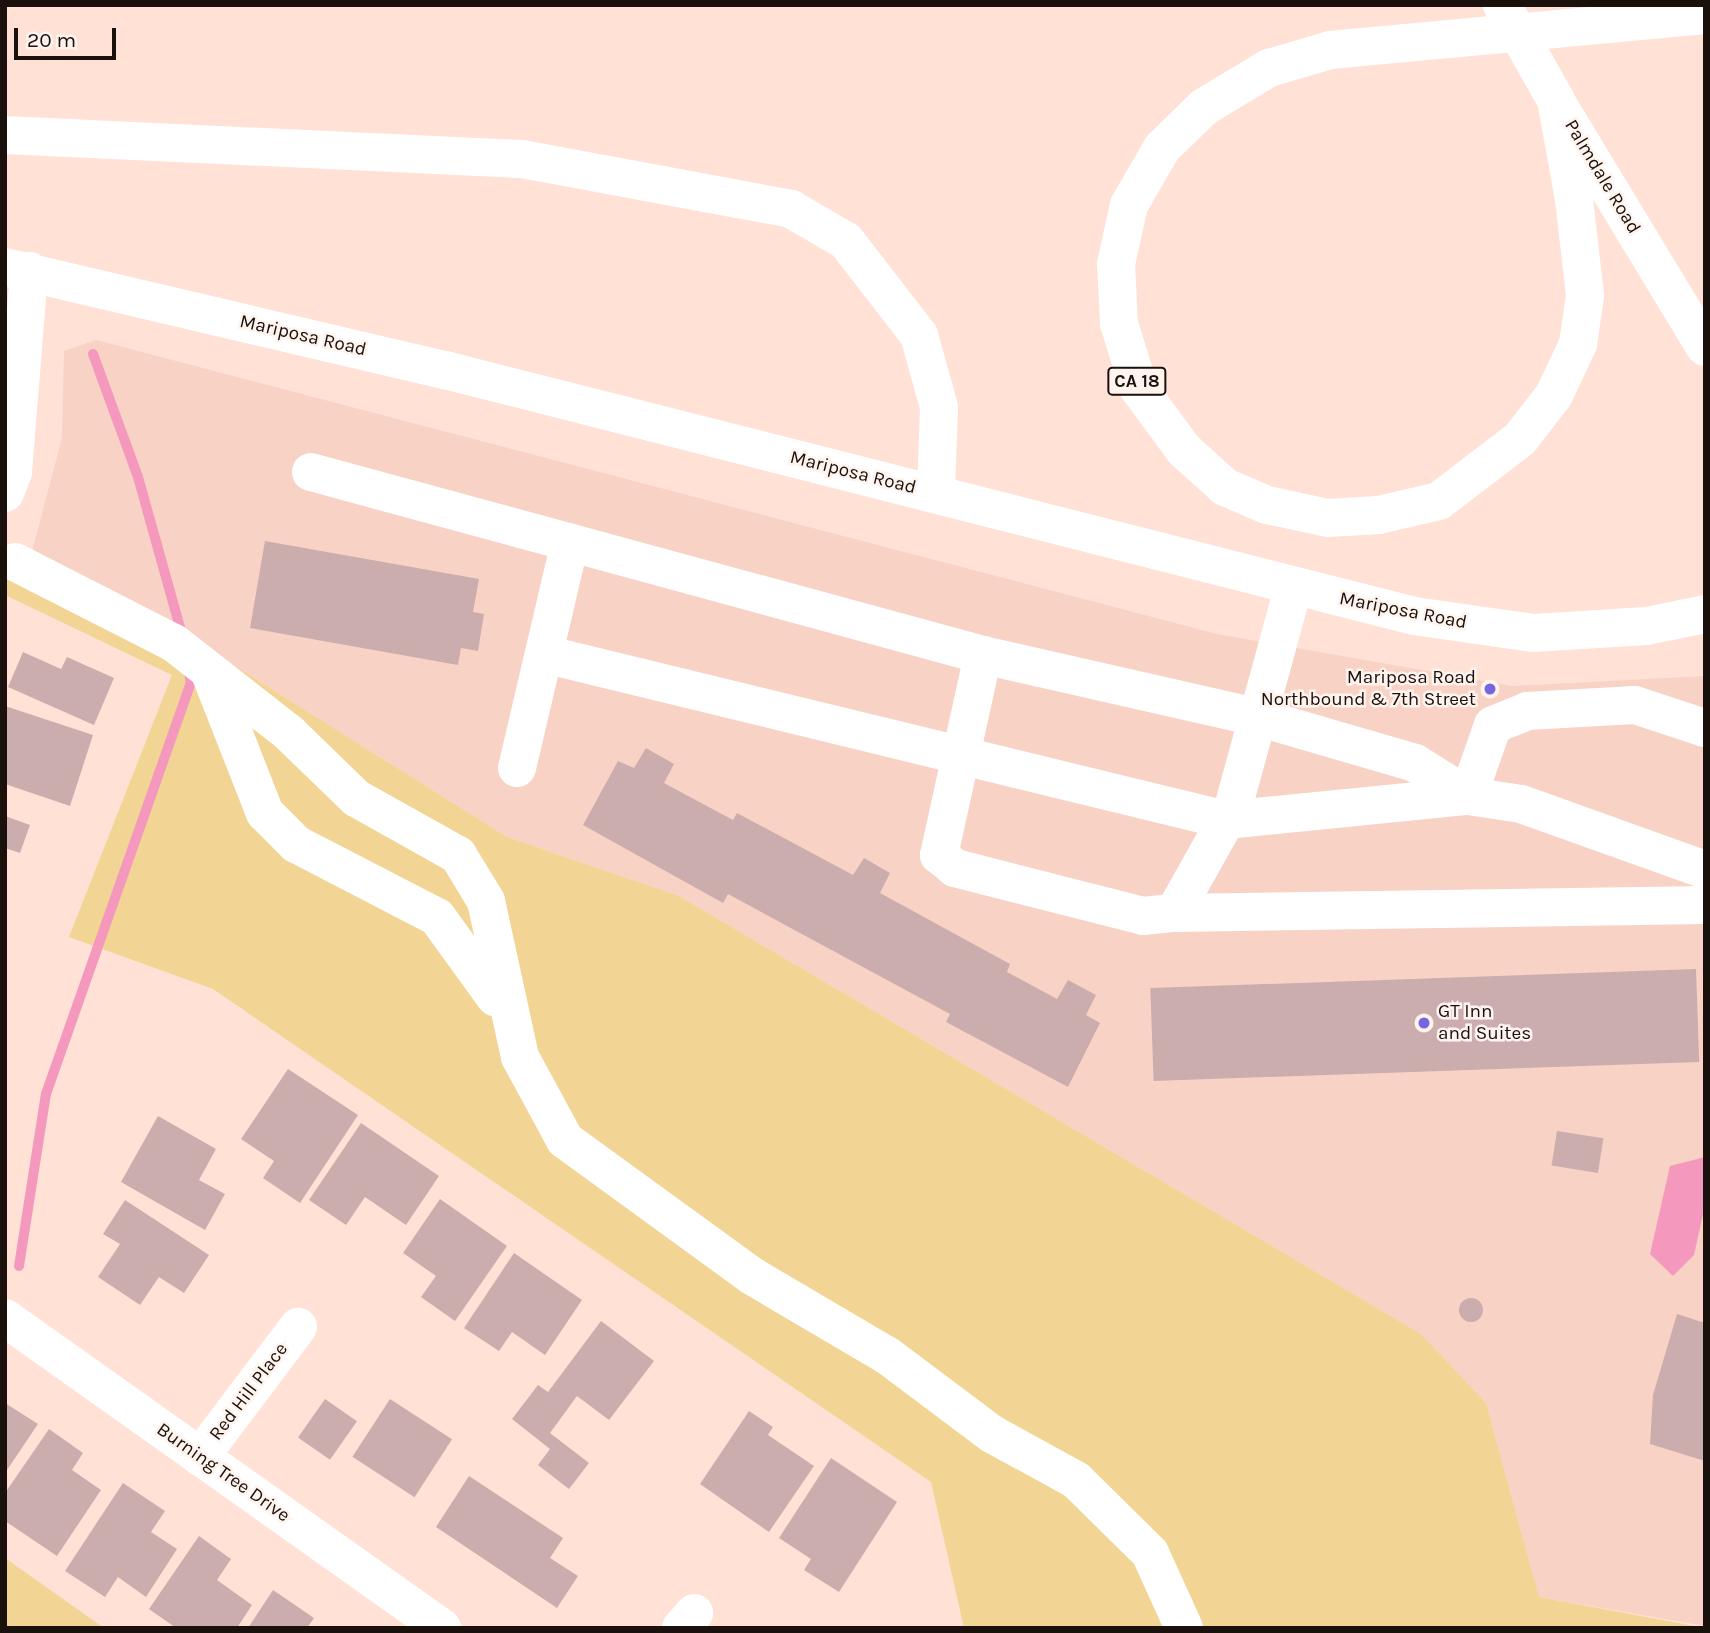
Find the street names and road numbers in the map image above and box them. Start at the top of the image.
street label: Palmdale Road [1559,116,1645,238]
street label: Mariposa Road [237,310,369,362]
road number: CA 18 [1107,366,1167,396]
street label: Mariposa Road [788,446,918,500]
street label: Mariposa Road [1337,587,1469,635]
street label: Red Hill Place [205,1339,293,1445]
street label: Burning Tree Drive [152,1419,294,1527]

